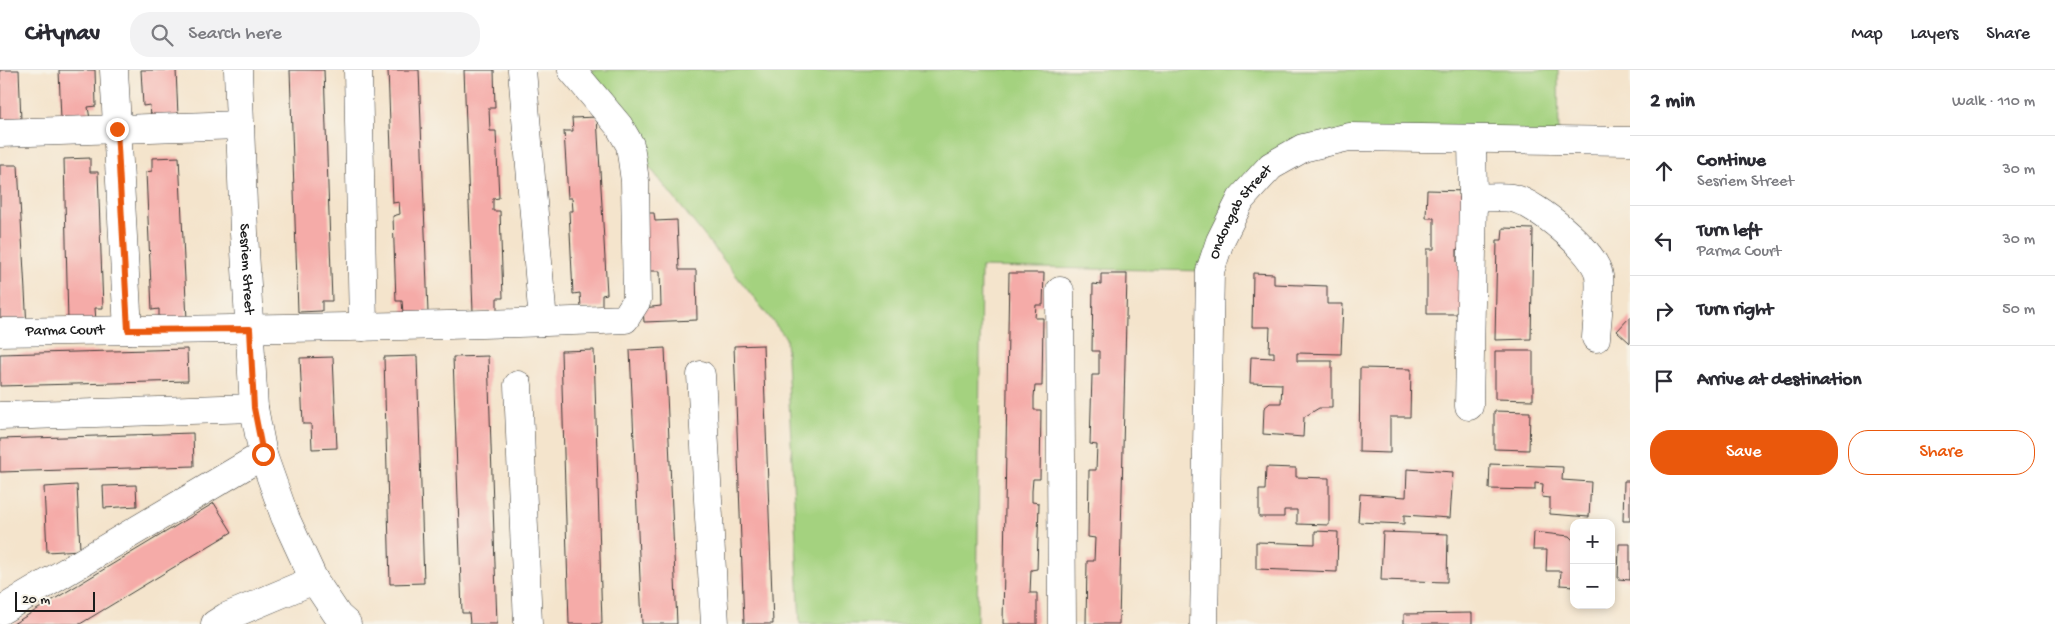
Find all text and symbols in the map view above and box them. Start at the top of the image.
search box [130,12,480,57]
text: Citynav [25,20,100,49]
icon: search [148,21,176,49]
text: Search here [188,23,282,46]
text: Map [1851,24,1883,45]
text: Layers [1911,24,1958,45]
text: Share [1986,24,2030,45]
text: 2 min [1650,90,1695,115]
text: Walk · 110 m [1952,93,2035,112]
route end [106,118,129,141]
text: Continue [1697,150,1766,173]
icon: ahead [1650,157,1678,185]
street label: Ondongab Street [1206,160,1278,262]
text: 30 m [2002,161,2035,180]
text: Sesriem Street [1697,173,1794,192]
text: Turn left [1697,220,1761,243]
street label: Sesriem Street [235,223,258,317]
icon: left [1650,227,1678,255]
text: 30 m [2002,231,2035,250]
text: Parma Court [1697,243,1781,262]
icon: right [1650,297,1678,325]
text: Turn right [1697,299,1773,322]
text: 50 m [2002,301,2035,320]
street label: Parma Court [24,322,106,341]
icon: arrive [1650,367,1678,395]
text: Arrive at destination [1697,369,1861,392]
button: Save [1650,430,1838,475]
button: Share [1848,430,2035,475]
route start [252,443,275,466]
map controls [1570,519,1615,609]
button: + [1570,519,1615,564]
button: − [1570,564,1615,609]
scale bar [15,589,95,612]
text: 20 m [22,592,50,609]

